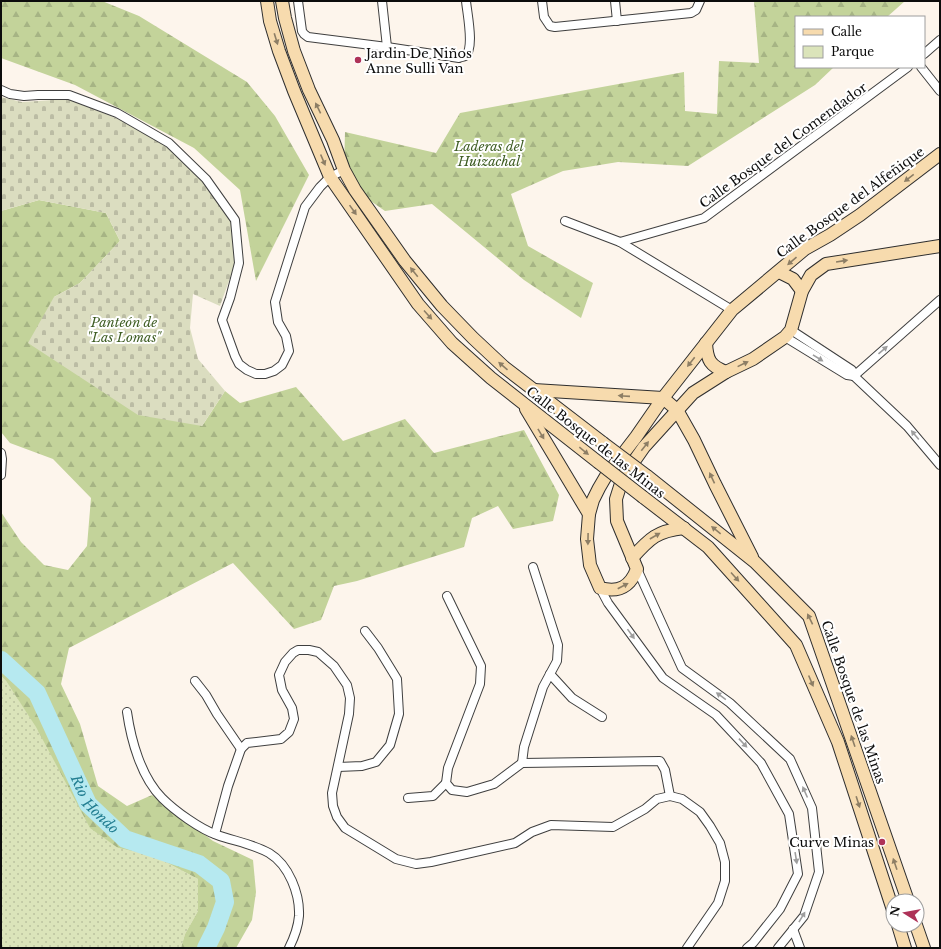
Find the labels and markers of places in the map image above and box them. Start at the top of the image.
place label: Jardin De Niños Anne Sulli Van [364,45,472,77]
marker: Jardin De Niños Anne Sulli Van [353,55,363,65]
place label: Curve Minas [789,834,874,851]
marker: Curve Minas [877,837,887,847]

